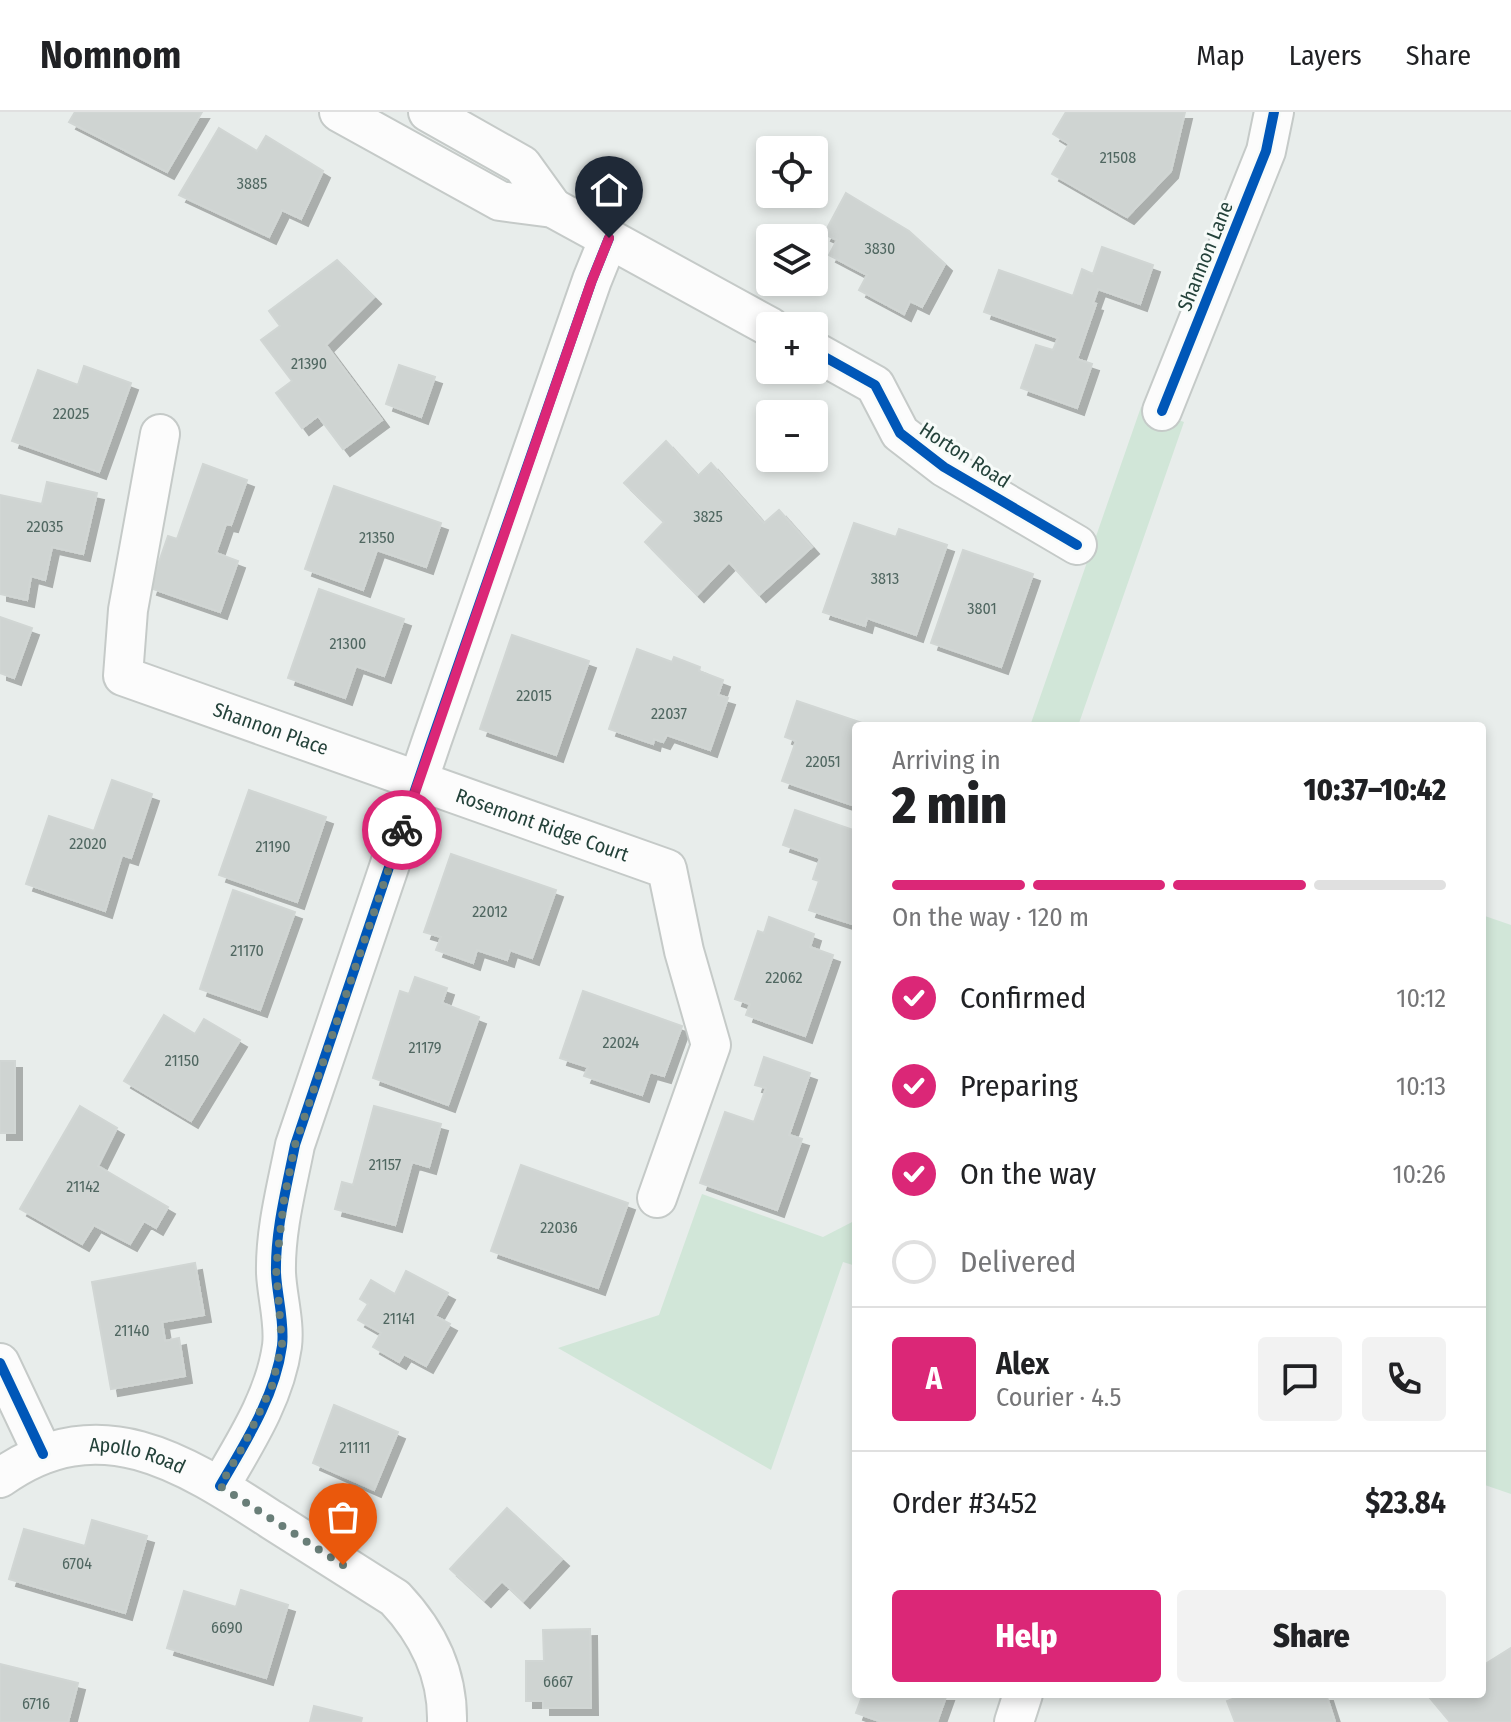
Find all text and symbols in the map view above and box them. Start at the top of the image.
text: Nomnom [40,32,181,78]
text: Map [1196,39,1245,72]
text: Layers [1289,39,1362,72]
text: Share [1406,39,1471,72]
map controls [756,136,828,472]
button: locate [756,136,828,208]
house number: 21508 [1100,148,1136,167]
pin [575,156,643,238]
icon: home [587,168,631,212]
house number: 3885 [237,174,267,193]
street label: Shannon Lane [1172,198,1238,314]
button: layers [756,224,828,296]
house number: 3830 [865,239,895,258]
button: + [756,312,828,384]
house number: 21390 [291,354,327,373]
button: − [756,400,828,472]
house number: 22025 [53,404,89,423]
street label: Horton Road [915,417,1015,493]
house number: 3825 [693,507,723,526]
house number: 22035 [27,517,63,536]
house number: 21350 [359,528,395,547]
house number: 3813 [871,569,899,588]
house number: 3801 [967,599,997,618]
house number: 21300 [330,634,366,653]
house number: 22015 [516,686,552,705]
street label: Shannon Place [210,697,332,760]
house number: 22037 [651,704,687,723]
text: Arriving in [892,745,1001,776]
house number: 22051 [805,752,841,771]
text: 10:37–10:42 [1304,772,1446,808]
text: 2 min [892,774,1007,837]
street label: Rosemont Ridge Court [453,783,633,867]
courier [362,790,442,870]
icon: bike [380,808,424,852]
house number: 22020 [69,834,107,853]
house number: 21190 [255,837,291,856]
house number: 22012 [472,902,508,921]
text: On the way · 120 m [892,902,1089,933]
house number: 21170 [230,941,264,960]
house number: 22062 [765,968,803,987]
icon: check [892,976,936,1020]
text: Confirmed [960,980,1086,1016]
text: 10:12 [1396,983,1446,1014]
house number: 22024 [603,1033,640,1052]
house number: 21179 [409,1038,442,1057]
house number: 21150 [165,1051,199,1070]
icon: check [892,1064,936,1108]
text: Preparing [960,1068,1078,1104]
text: 10:13 [1396,1071,1446,1102]
icon: check [892,1152,936,1196]
house number: 21157 [369,1155,402,1174]
text: On the way [960,1156,1096,1192]
text: 10:26 [1392,1159,1446,1190]
house number: 21142 [66,1177,100,1196]
house number: 22036 [540,1218,578,1237]
text: Delivered [960,1244,1076,1280]
house number: 21141 [383,1309,415,1328]
house number: 21140 [114,1321,150,1340]
button: chat [1258,1337,1342,1421]
button: phone [1362,1337,1446,1421]
text: Alex [996,1346,1049,1382]
text: A [926,1361,942,1397]
text: Courier · 4.5 [996,1382,1122,1413]
street label: Apollo Road [89,1433,189,1479]
house number: 21111 [340,1438,371,1457]
pin [309,1483,377,1565]
text: Order #3452 [892,1485,1037,1521]
text: $23.84 [1365,1485,1446,1521]
icon: bag [321,1495,365,1539]
house number: 6704 [62,1554,92,1573]
button: Help [892,1590,1161,1682]
button: Share [1177,1590,1446,1682]
house number: 6690 [211,1618,243,1637]
house number: 6667 [543,1672,574,1691]
house number: 6716 [22,1694,50,1713]

